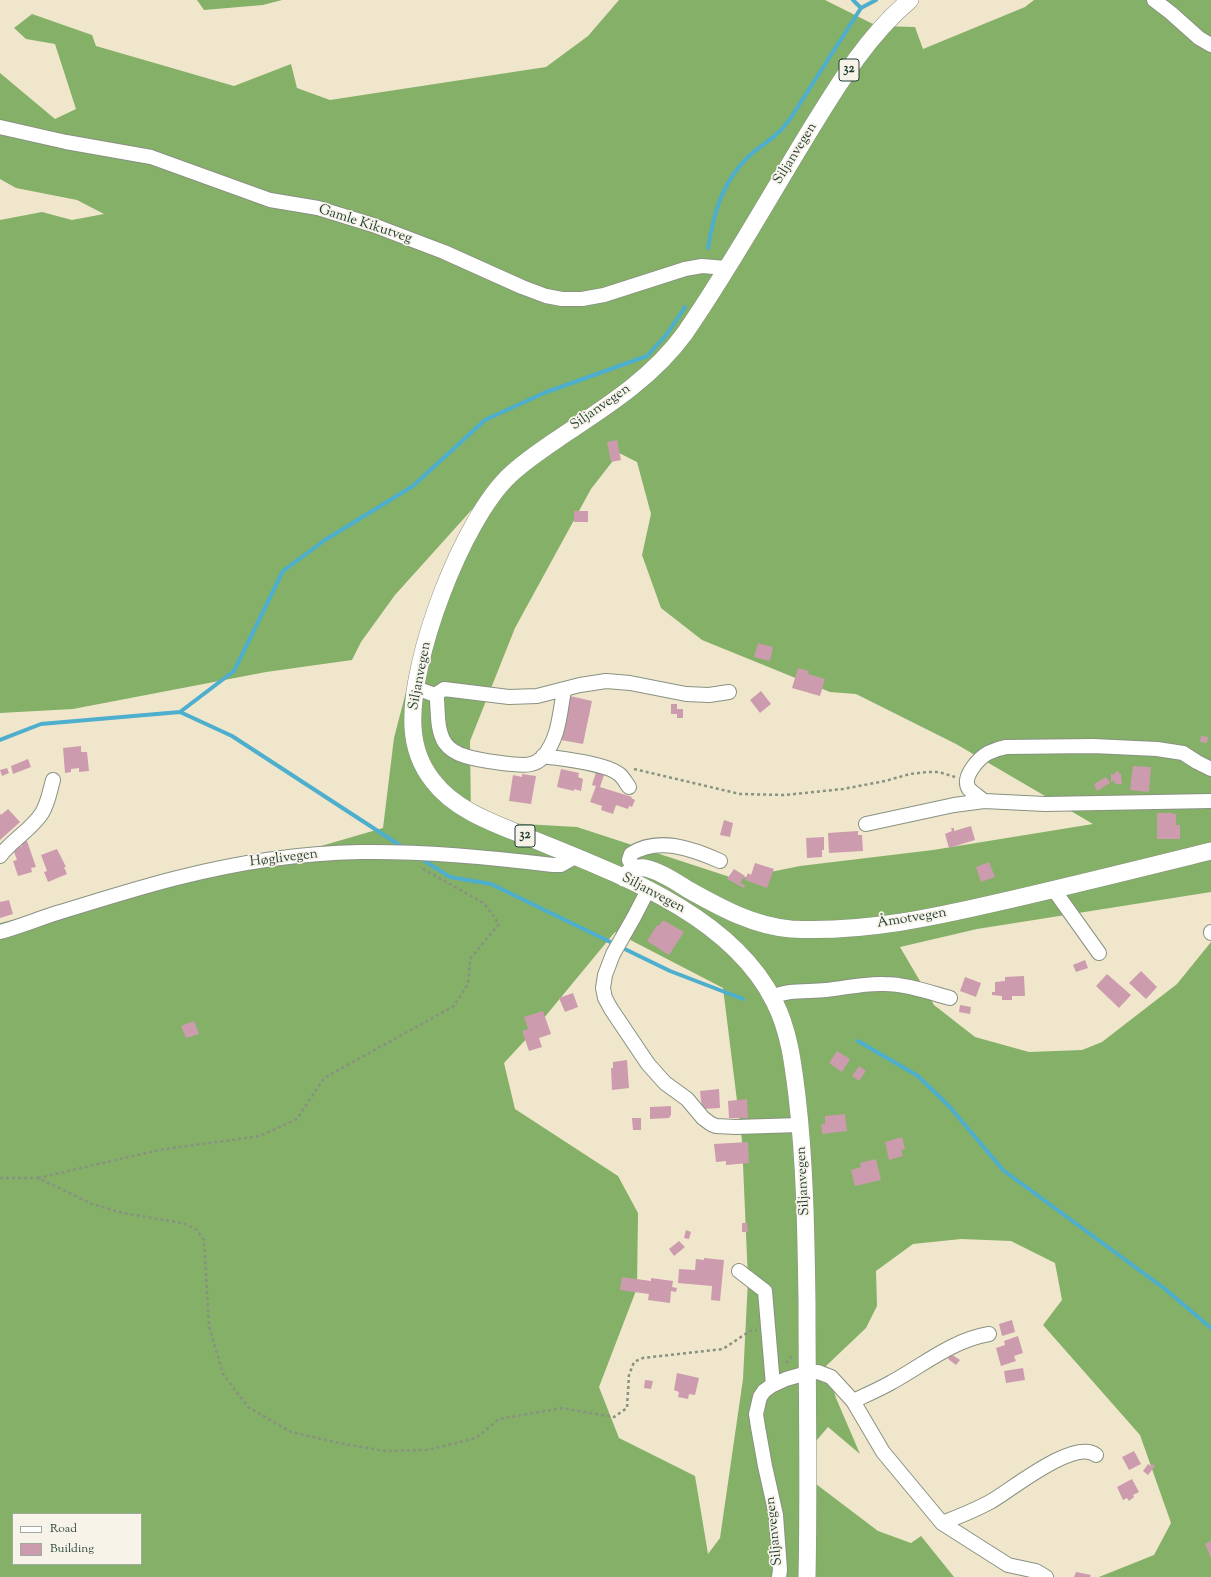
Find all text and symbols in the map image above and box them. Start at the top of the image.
road number: 32 [839,59,859,81]
street label: Siljanvegen [771,120,821,188]
street label: Gamle Kikutveg [316,202,414,248]
street label: Siljanvegen [568,381,634,435]
street label: Siljanvegen [406,640,436,712]
road number: 32 [515,825,535,847]
street label: Høglivegen [249,846,319,872]
street label: Siljanvegen [618,870,688,918]
street label: Åmotvegen [876,905,948,933]
street label: Siljanvegen [794,1146,814,1216]
street label: Siljanvegen [763,1496,787,1566]
legend [12,1513,142,1565]
text: Road [50,1520,77,1538]
text: Building [50,1540,94,1558]

